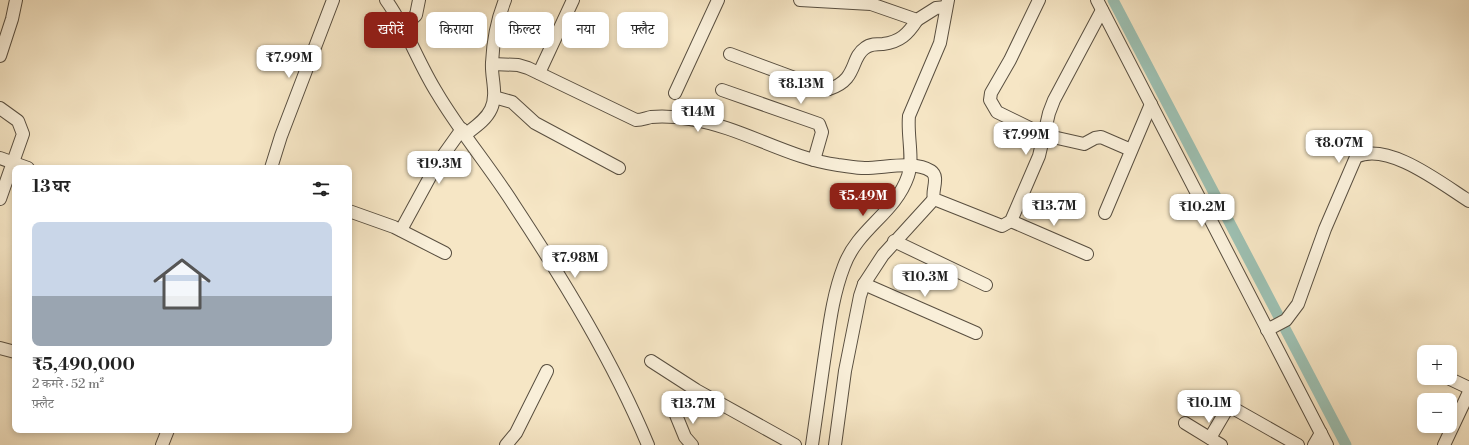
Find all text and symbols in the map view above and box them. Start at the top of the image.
chip: खरीदें [364,12,418,48]
chip: किराया [426,12,487,48]
chip: फ़िल्टर [495,12,554,48]
chip: नया [562,12,609,48]
chip: फ़्लैट [617,12,668,48]
pin: ₹7.99M [256,45,322,79]
text: ₹7.99M [266,50,312,66]
pin: ₹8.13M [768,71,834,105]
text: ₹8.13M [778,76,824,92]
pin: ₹14M [674,99,722,133]
text: ₹14M [681,104,715,120]
pin: ₹7.99M [993,122,1059,156]
text: ₹7.99M [1003,127,1049,143]
pin: ₹8.07M [1306,130,1372,164]
text: ₹8.07M [1315,135,1363,151]
pin: ₹19.3M [406,151,472,185]
text: ₹19.3M [416,156,462,172]
text: 13 घर [32,176,70,198]
icon: filters [310,178,332,200]
pin: ₹5.49M [830,183,896,217]
text: ₹5.49M [839,188,887,204]
pin: ₹13.7M [1021,193,1087,227]
pin: ₹10.2M [1169,194,1235,228]
text: ₹13.7M [1031,198,1077,214]
text: ₹10.2M [1179,199,1225,215]
pin: ₹7.98M [542,245,608,279]
icon: home [146,248,218,320]
text: ₹7.98M [552,250,598,266]
pin: ₹10.3M [892,264,958,298]
text: ₹10.3M [902,269,948,285]
map controls [1417,345,1457,433]
button: + [1417,345,1457,385]
text: ₹5,490,000 [32,354,135,376]
text: 2 कमरे · 52 m² [32,376,104,392]
pin: ₹10.1M [1176,390,1242,424]
pin: ₹13.7M [660,391,726,425]
button: − [1417,393,1457,433]
text: ₹10.1M [1186,395,1232,411]
text: फ़्लैट [32,396,54,412]
text: ₹13.7M [670,396,716,412]

